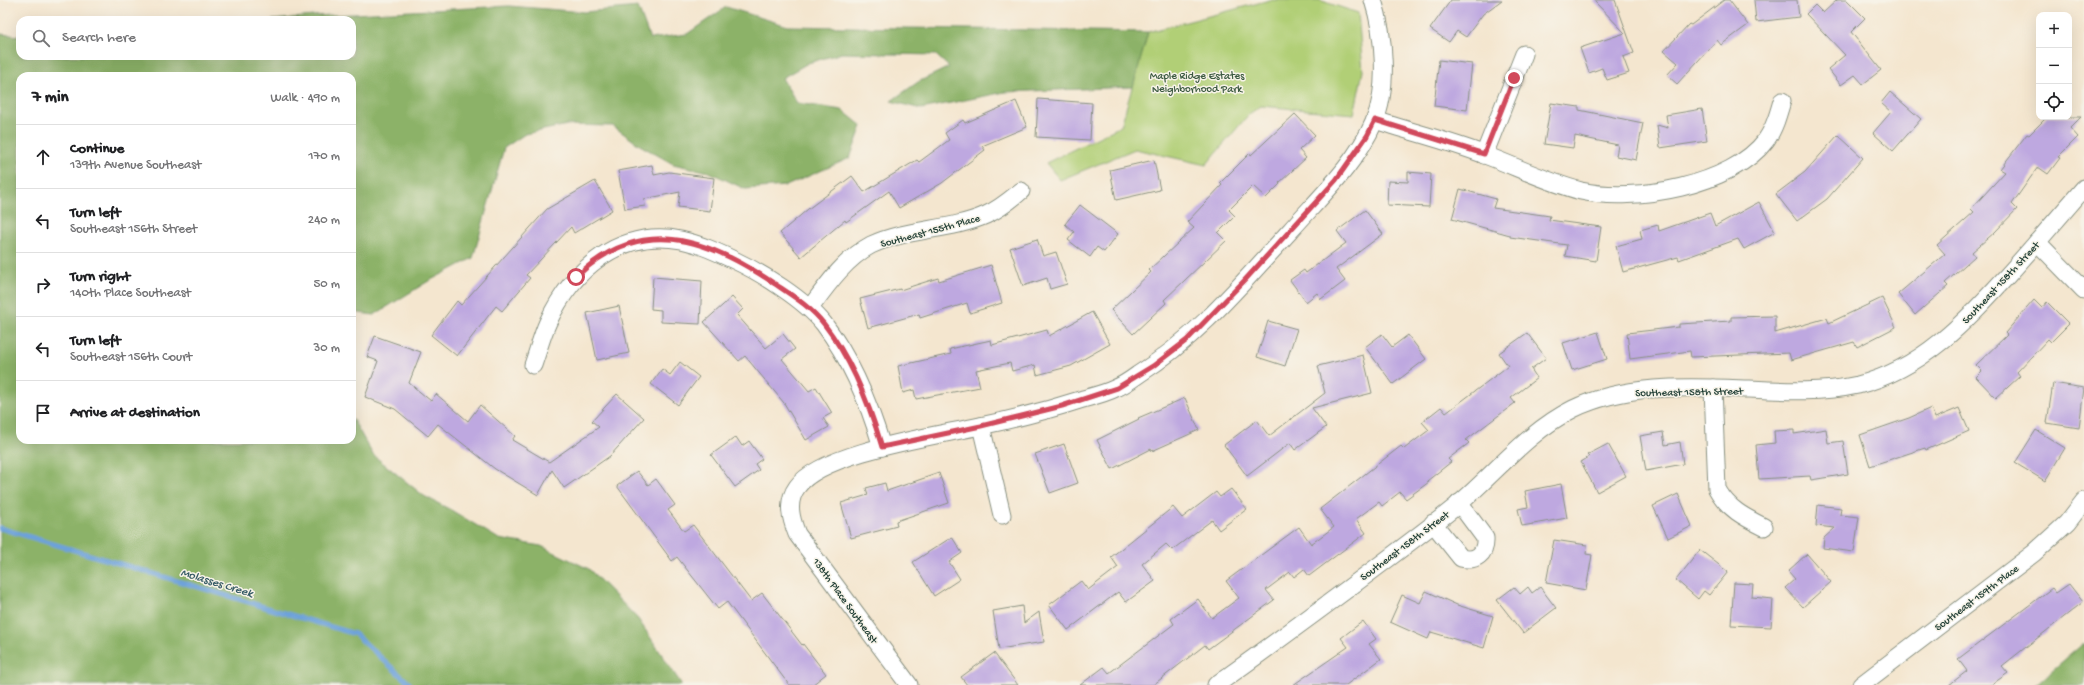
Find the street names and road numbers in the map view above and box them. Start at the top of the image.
street label: Southeast 155th Place [880,213,982,251]
street label: Southeast 158th Street [1960,239,2044,327]
street label: Southeast 158th Street [1635,386,1745,400]
street label: Southeast 158th Street [1359,508,1453,584]
street label: 138th Place Southeast [809,555,880,647]
street label: Southeast 159th Place [1933,563,2022,634]

